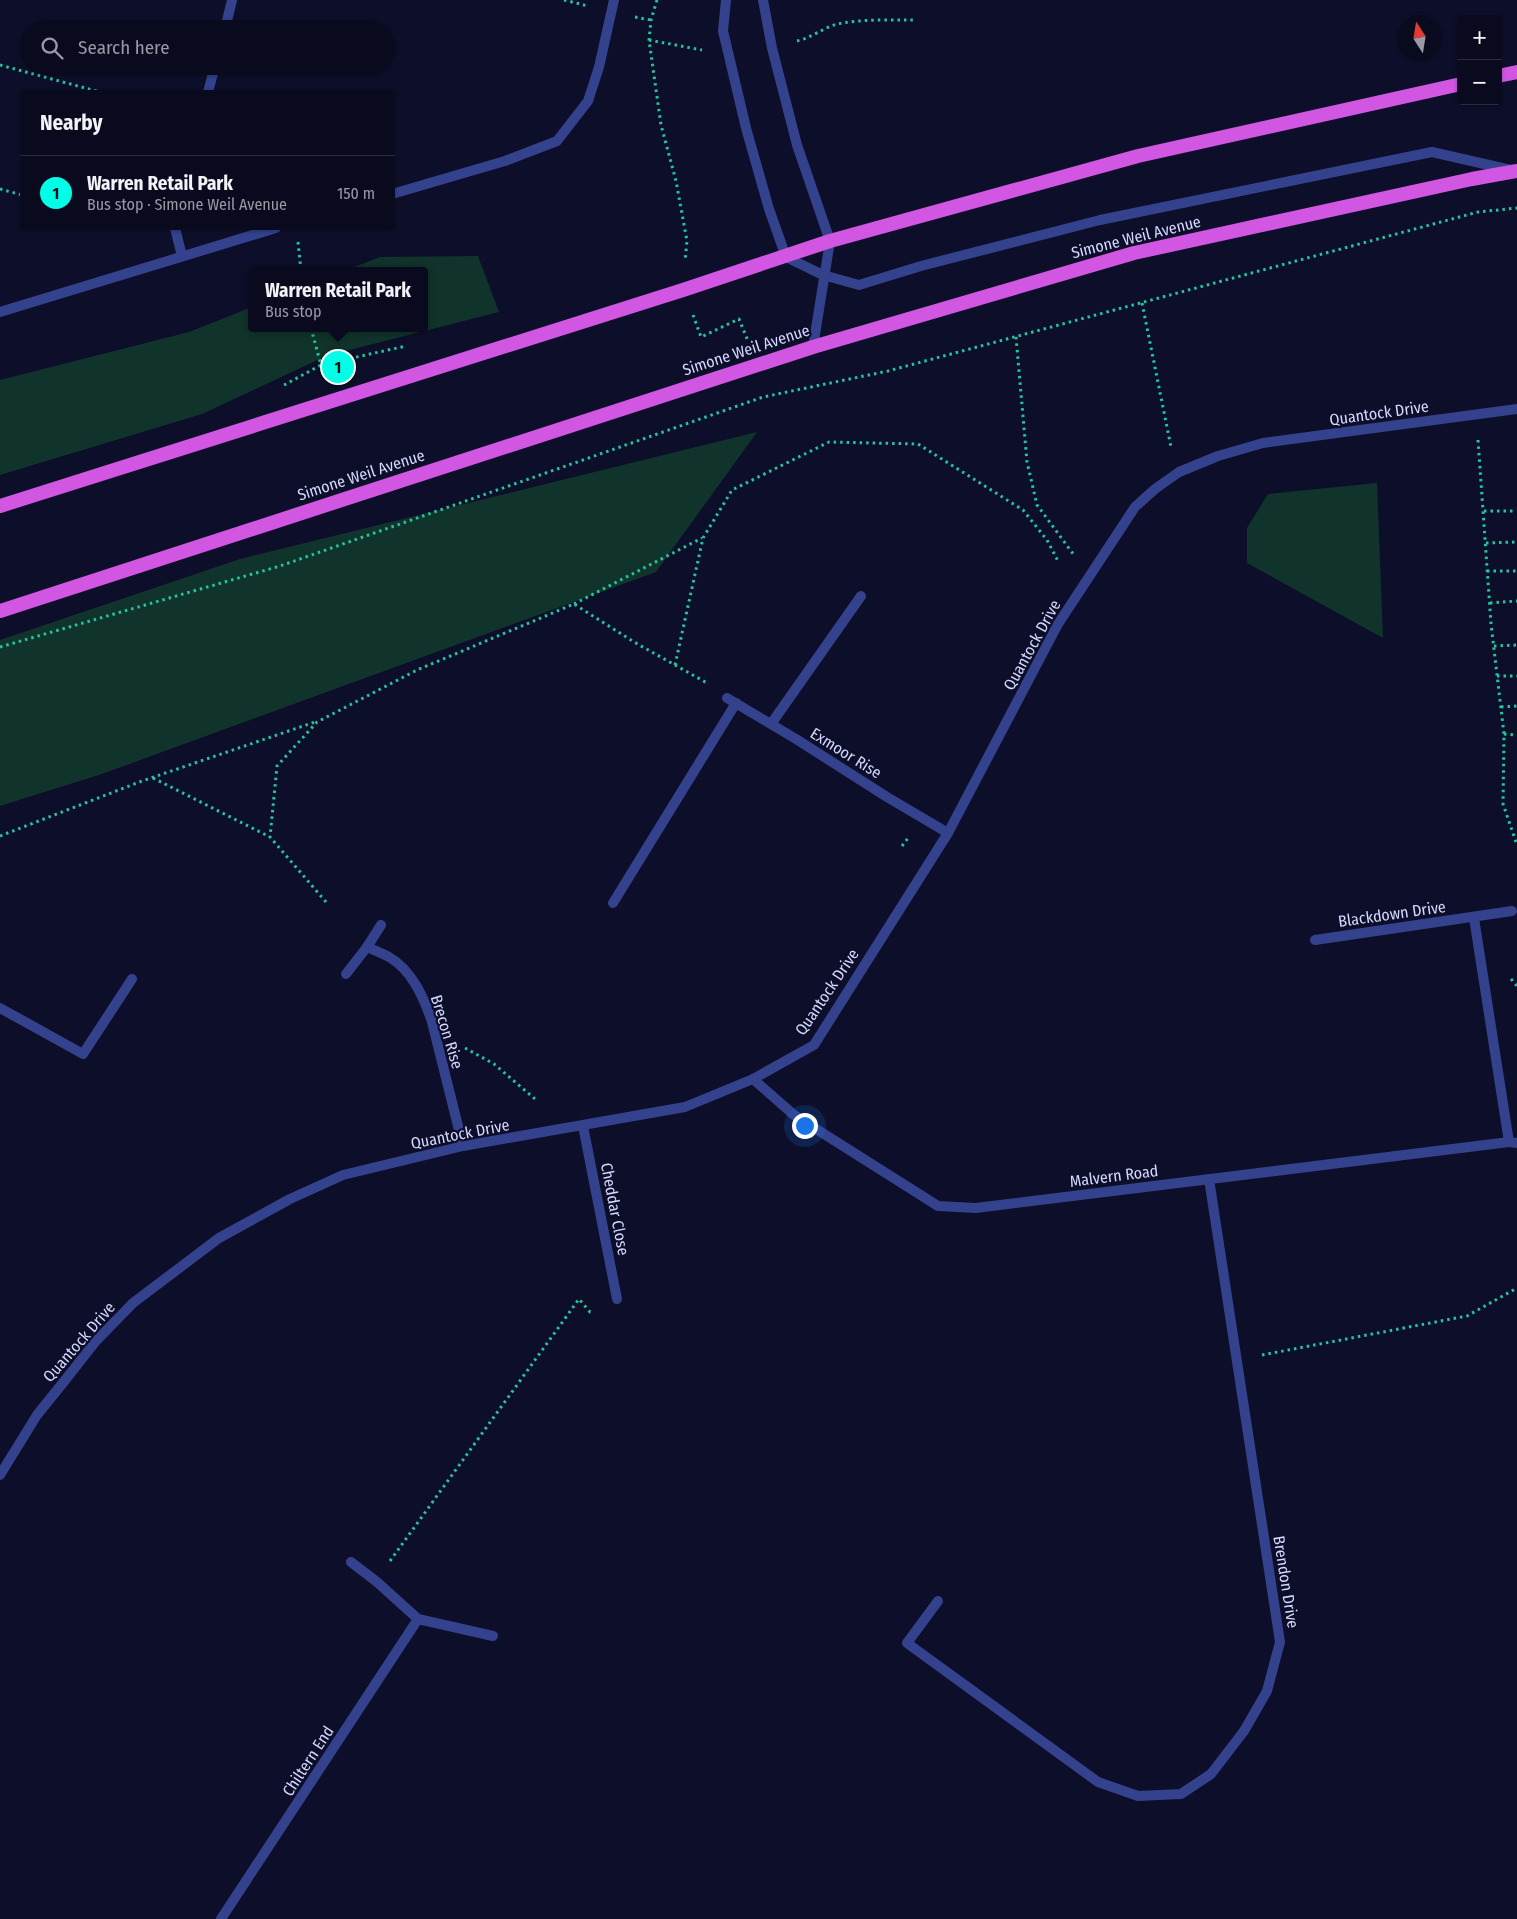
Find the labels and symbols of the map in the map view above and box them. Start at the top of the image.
north arrow [1397,15,1442,60]
street label: Simone Weil Avenue [1069,212,1203,262]
street label: Simone Weil Avenue [680,320,812,380]
pin: 1 [322,348,354,386]
street label: Quantock Drive [1328,397,1430,429]
street label: Simone Weil Avenue [295,445,427,505]
street label: Quantock Drive [999,597,1065,693]
street label: Exmoor Rise [807,724,885,782]
street label: Blackdown Drive [1337,897,1447,931]
street label: Quantock Drive [791,945,863,1039]
street label: Brecon Rise [427,993,467,1071]
your location [792,1113,818,1139]
street label: Quantock Drive [409,1115,511,1153]
street label: Cheddar Close [597,1161,633,1257]
street label: Malvern Road [1069,1161,1159,1191]
street label: Quantock Drive [39,1298,119,1386]
street label: Brendon Drive [1269,1534,1303,1630]
street label: Chiltern End [278,1722,338,1800]

